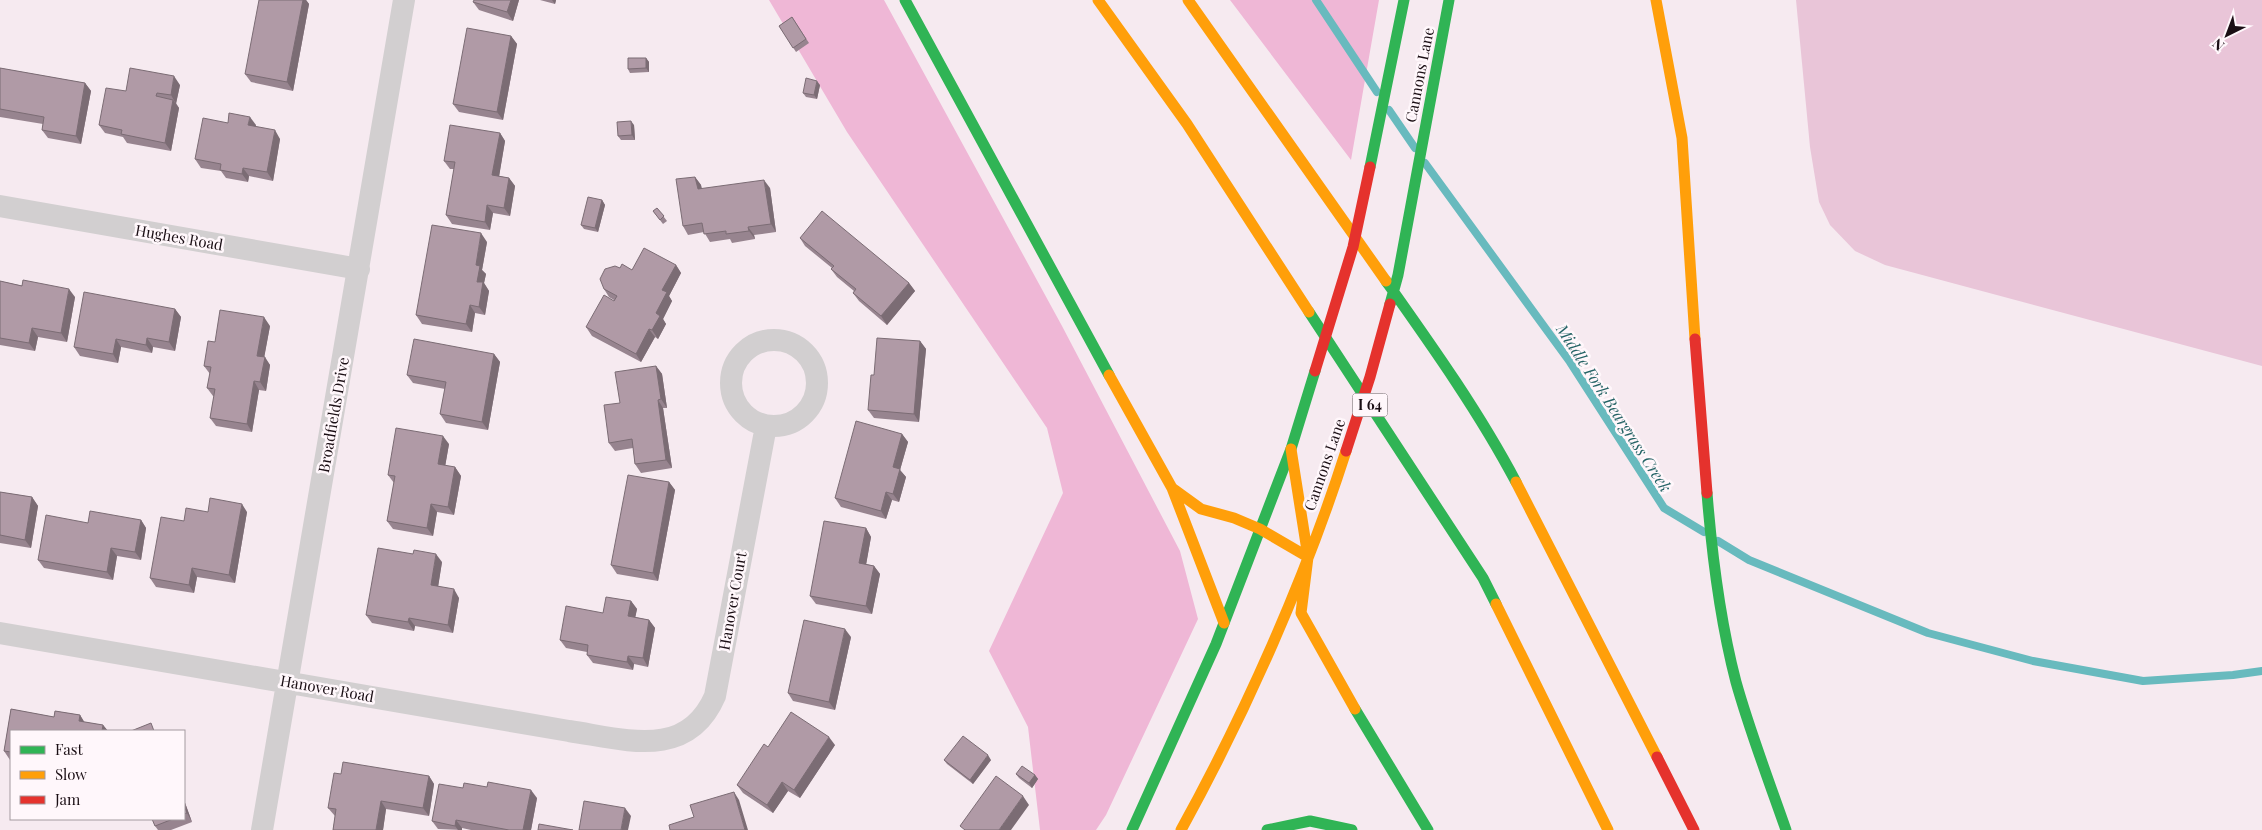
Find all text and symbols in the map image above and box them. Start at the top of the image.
north arrow [2202,10,2252,60]
street label: Cannons Lane [1400,26,1438,124]
text: N [2208,35,2228,55]
street label: Hughes Road [134,219,225,255]
water label: Middle Fork Beargrass Creek [1552,319,1677,496]
street label: Broadfields Drive [313,355,353,474]
road number: I 64 [1352,394,1388,416]
street label: Cannons Lane [1299,416,1349,513]
street label: Hanover Court [713,549,751,652]
street label: Hanover Road [279,670,376,706]
legend [10,730,185,820]
text: Fast [55,739,84,759]
text: Slow [55,764,87,784]
text: Jam [54,789,81,809]

